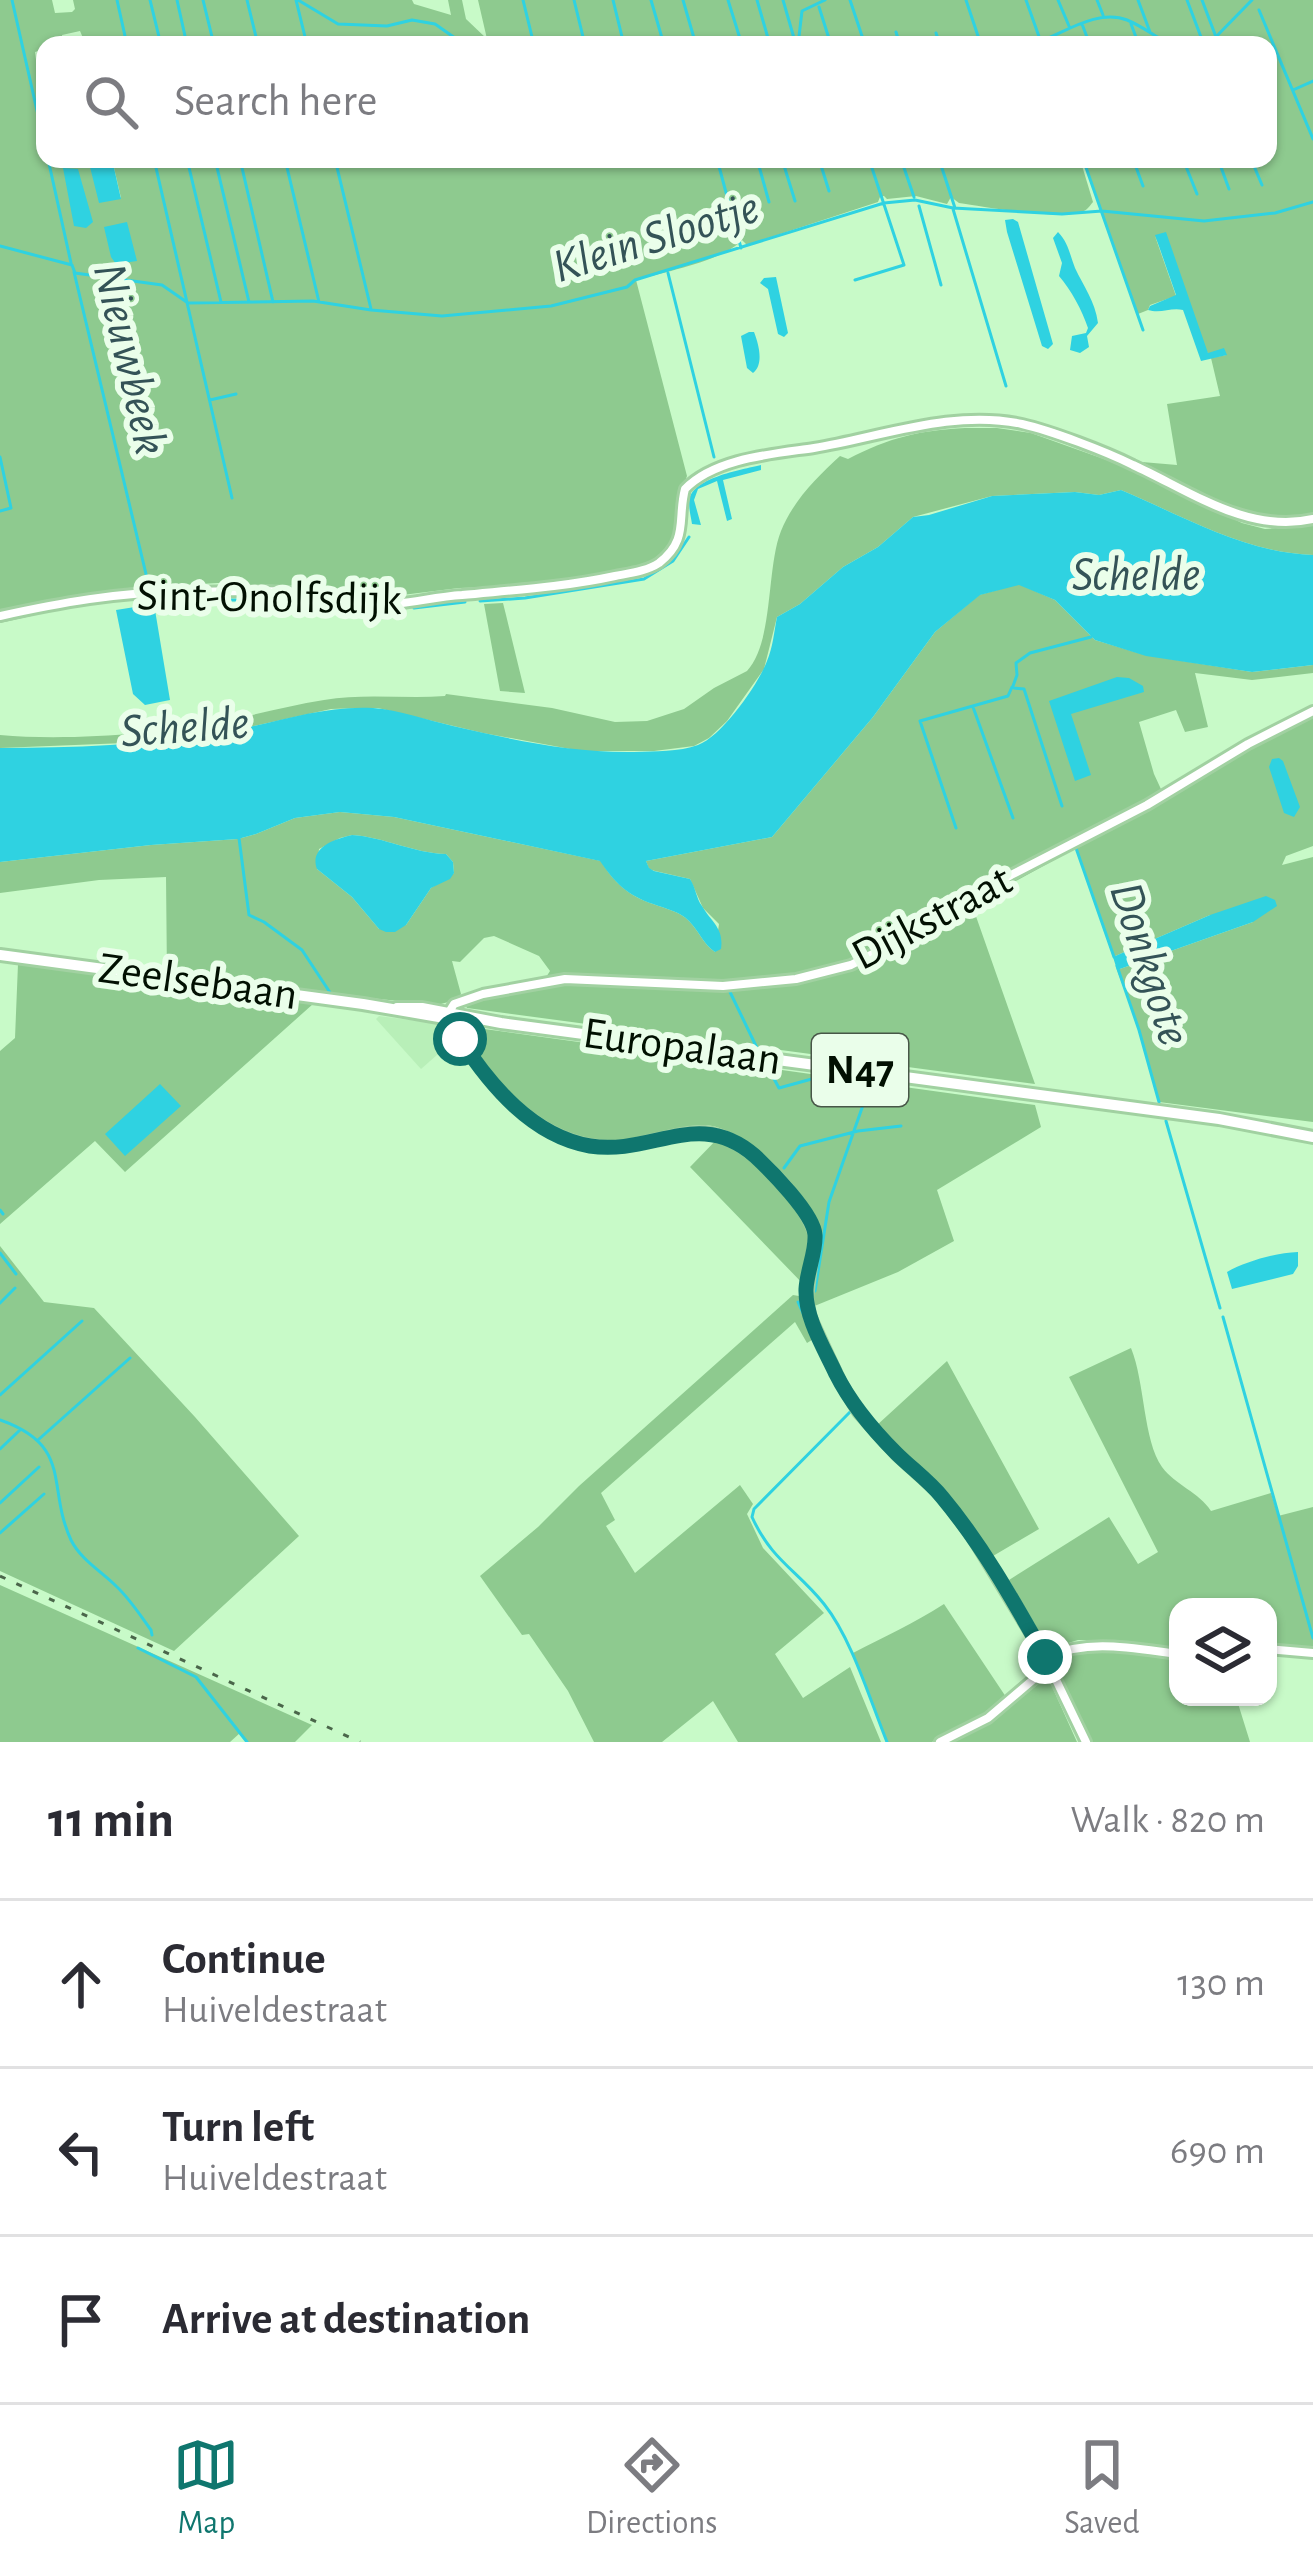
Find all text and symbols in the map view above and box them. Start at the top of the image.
search box [36,36,1277,168]
icon: search [78,69,144,135]
text: Search here [174,79,377,124]
water label: Klein Slootje [547,184,765,292]
water label: Nieuwbeek [84,259,174,459]
water label: Schelde [1072,552,1200,600]
street label: Sint-Onolfsdijk [136,573,402,623]
water label: Schelde [119,700,251,756]
street label: Dijkstraat [845,857,1019,979]
water label: Donkgote [1100,877,1198,1051]
street label: Zeelsebaan [96,946,300,1018]
street label: Europalaan [580,1011,784,1083]
route start [433,1012,487,1066]
road number: N47 [812,1034,908,1106]
map controls [1169,1598,1277,1706]
button: layers [1169,1598,1277,1706]
route end [1018,1630,1072,1684]
text: 11 min [48,1795,174,1846]
text: Walk · 820 m [1071,1801,1265,1840]
text: Continue [162,1937,326,1982]
icon: ahead [48,1951,114,2017]
text: 130 m [1177,1964,1265,2003]
text: Huiveldestraat [162,1991,387,2030]
text: Turn left [162,2105,314,2150]
icon: left [48,2119,114,2185]
text: 690 m [1170,2132,1265,2171]
text: Huiveldestraat [162,2159,387,2198]
icon: arrive [48,2287,114,2353]
text: Arrive at destination [162,2297,530,2342]
tab: Map [173,2432,239,2544]
tab: Directions [586,2432,717,2544]
tab: Saved [1064,2432,1140,2544]

